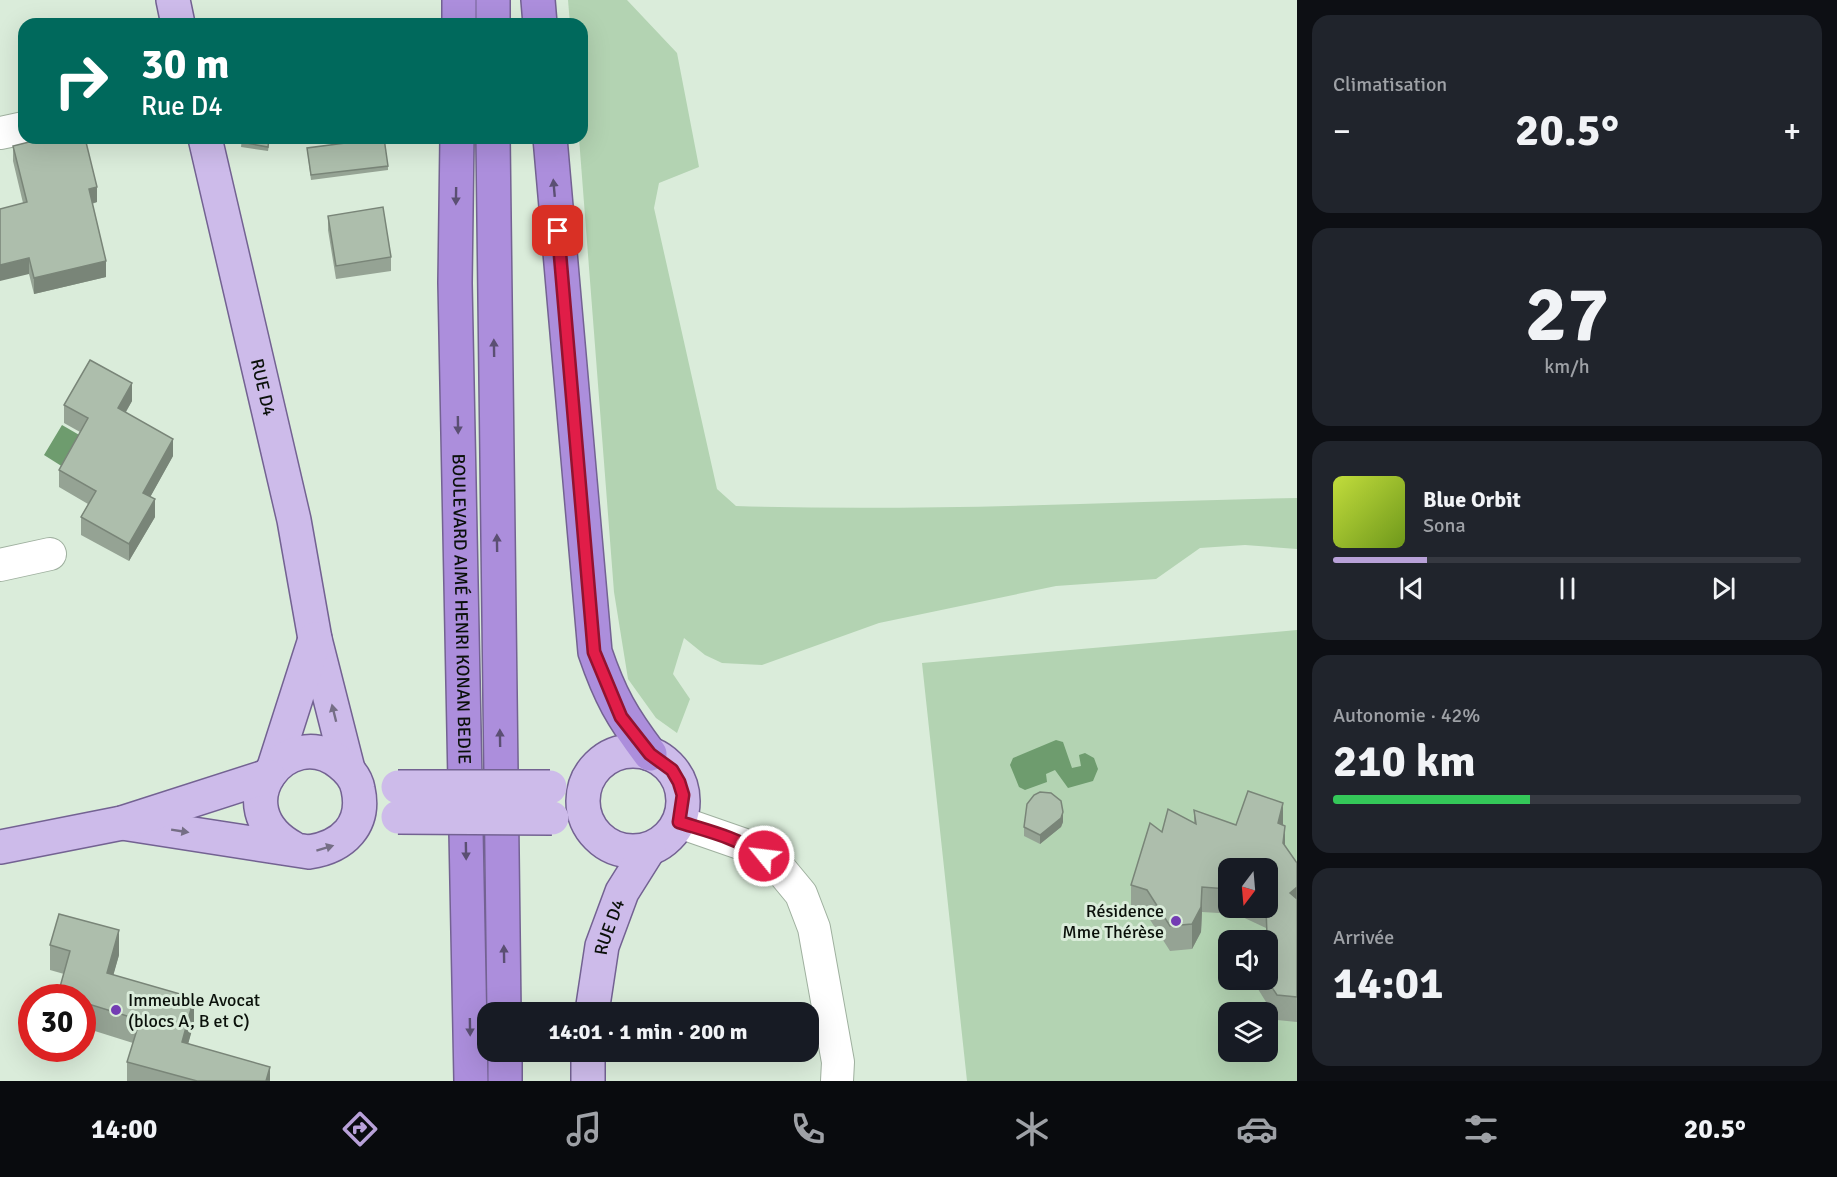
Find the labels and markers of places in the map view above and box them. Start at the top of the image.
pin [532,205,583,256]
place label: Résidence Mme Thérèse [1062,900,1164,943]
marker: Résidence Mme Thérèse [1169,914,1183,928]
place label: Immeuble Avocat (blocs A, B et C) [128,989,260,1032]
marker: Immeuble Avocat (blocs A, B et C) [109,1003,123,1017]

